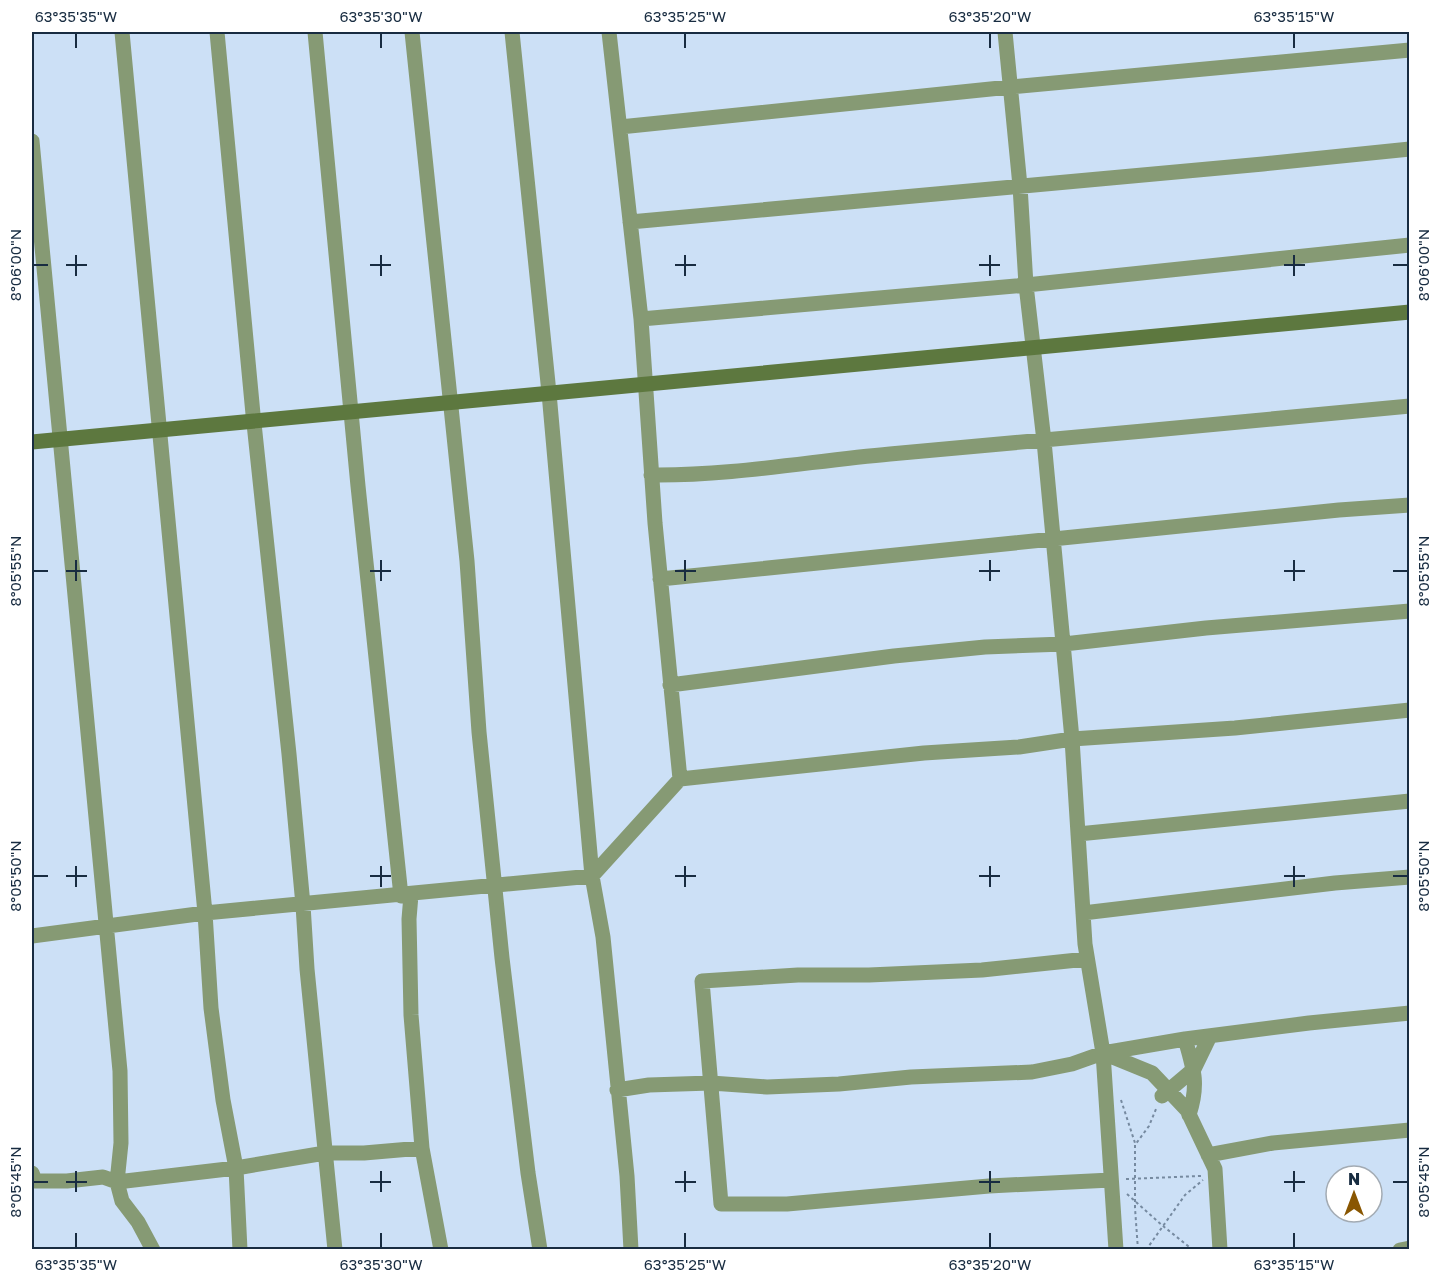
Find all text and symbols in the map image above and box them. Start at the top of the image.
text: 63°35'35"W [35,7,117,25]
text: 63°35'30"W [339,7,423,25]
text: 63°35'25"W [644,7,726,25]
text: 63°35'20"W [948,7,1032,25]
text: 63°35'15"W [1253,7,1335,25]
text: 8°06'00"N [6,229,24,301]
text: 8°06'00"N [1414,229,1432,301]
text: 8°05'55"N [6,536,24,606]
text: 8°05'55"N [1414,536,1432,606]
text: 8°05'50"N [6,840,24,912]
text: 8°05'50"N [1414,840,1432,912]
text: 8°05'45"N [6,1146,24,1218]
text: 8°05'45"N [1414,1146,1432,1218]
north arrow [1324,1164,1384,1224]
text: N [1348,1169,1360,1189]
text: 63°35'35"W [35,1255,117,1273]
text: 63°35'30"W [339,1255,423,1273]
text: 63°35'25"W [644,1255,726,1273]
text: 63°35'20"W [948,1255,1032,1273]
text: 63°35'15"W [1253,1255,1335,1273]

